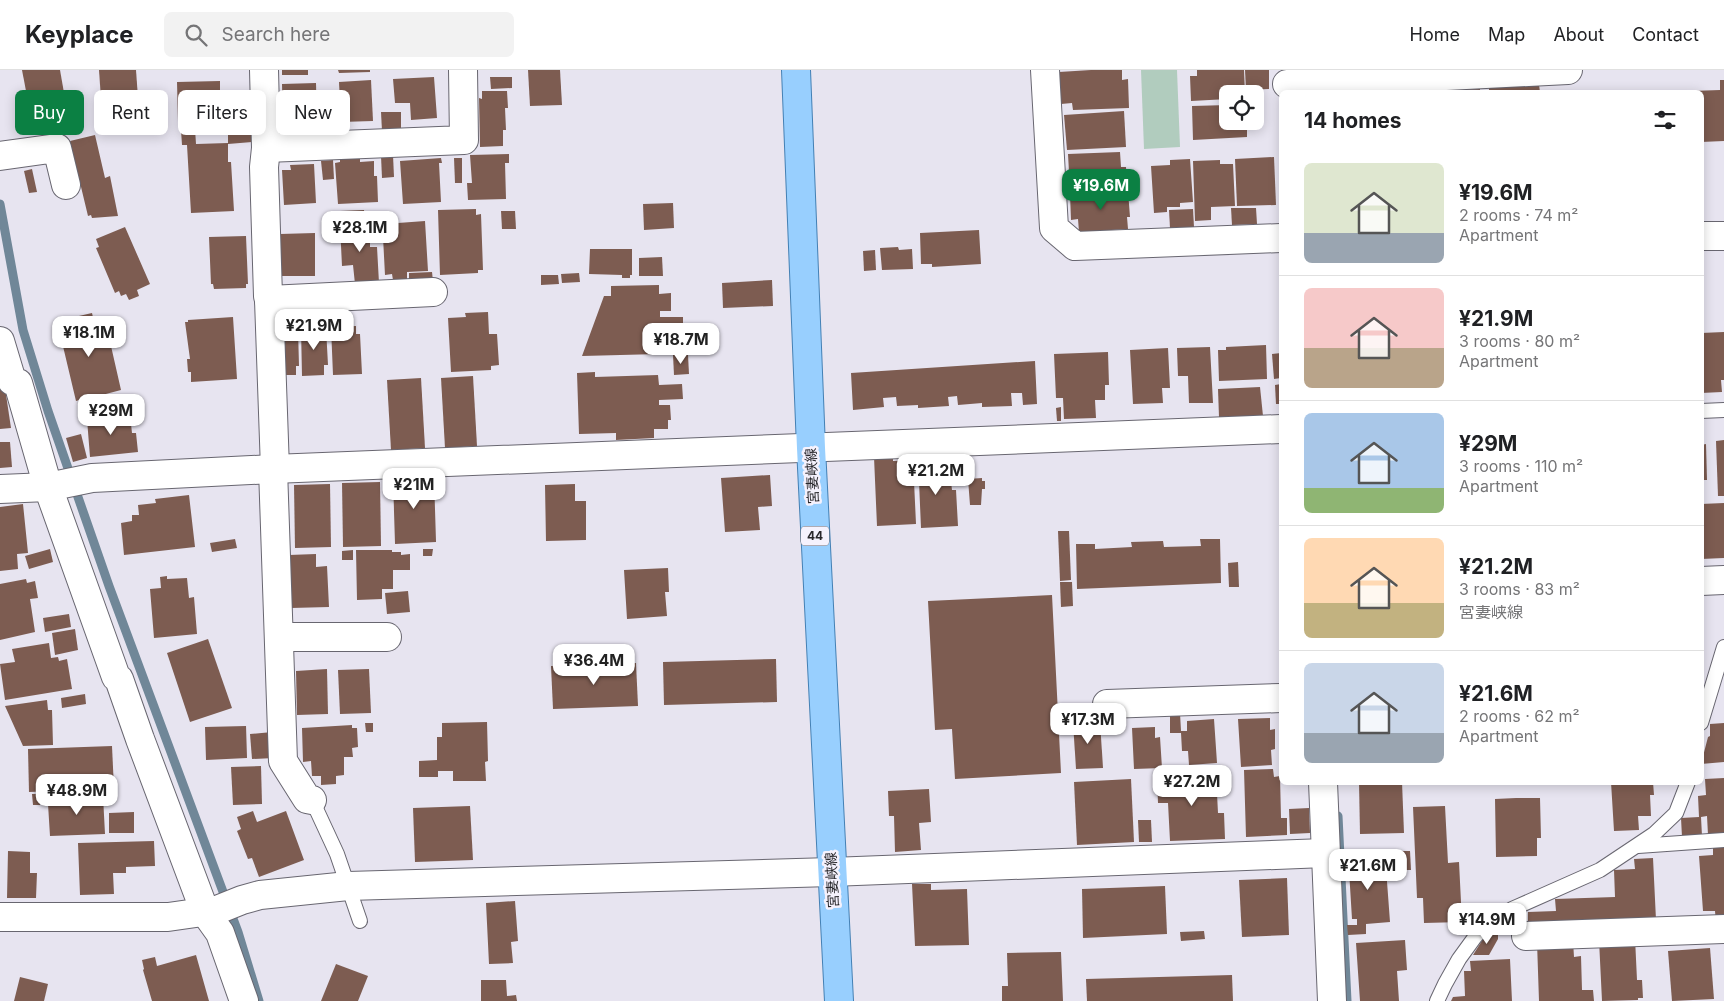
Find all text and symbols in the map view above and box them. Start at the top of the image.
search box [164,12,514,57]
text: Keyplace [25,20,134,49]
icon: search [182,21,210,49]
text: Search here [222,23,330,46]
text: Home [1410,24,1460,45]
text: Map [1488,24,1525,45]
text: About [1553,24,1604,45]
text: Contact [1632,24,1699,45]
map controls [1219,85,1264,130]
button: locate [1219,85,1264,130]
chip: Buy [15,90,84,135]
chip: Rent [94,90,168,135]
chip: Filters [178,90,266,135]
chip: New [276,90,350,135]
icon: filters [1651,106,1679,134]
text: 14 homes [1304,108,1402,133]
pin: ¥19.6M [1060,168,1142,211]
text: ¥19.6M [1073,175,1129,195]
text: ¥19.6M [1459,180,1533,205]
icon: home [1344,183,1404,243]
text: 2 rooms · 74 m² [1459,205,1578,225]
pin: ¥28.1M [319,210,401,253]
text: ¥28.1M [333,217,387,237]
text: Apartment [1459,225,1539,245]
text: ¥21.9M [1459,306,1533,331]
pin: ¥21.9M [273,308,355,351]
icon: home [1344,308,1404,368]
text: ¥21.9M [286,315,342,335]
pin: ¥18.1M [48,316,130,358]
text: ¥18.1M [63,322,115,342]
pin: ¥18.7M [640,322,722,365]
text: ¥18.7M [653,329,709,349]
text: 3 rooms · 80 m² [1459,331,1580,351]
text: Apartment [1459,351,1539,371]
pin: ¥29M [81,394,141,436]
text: ¥29M [89,400,133,420]
text: ¥29M [1459,431,1517,456]
icon: home [1344,433,1404,493]
street label: 宮妻峡線 [802,448,821,504]
pin: ¥21.2M [895,454,977,496]
text: 3 rooms · 110 m² [1459,456,1583,476]
text: ¥21.2M [908,460,964,480]
pin: ¥21M [384,468,444,510]
text: ¥21M [393,474,435,494]
text: Apartment [1459,476,1539,496]
road number: 44 [801,526,829,546]
text: ¥21.2M [1459,554,1533,579]
icon: home [1344,558,1404,618]
text: 3 rooms · 83 m² [1459,579,1580,599]
text: 宮妻峡線 [1459,602,1523,622]
pin: ¥36.4M [553,644,635,686]
text: ¥36.4M [564,650,624,670]
text: ¥21.6M [1459,681,1533,706]
icon: home [1344,683,1404,743]
pin: ¥17.3M [1047,702,1129,745]
text: 2 rooms · 62 m² [1459,706,1580,726]
text: ¥17.3M [1061,709,1115,729]
text: Apartment [1459,726,1539,746]
pin: ¥27.2M [1151,764,1233,807]
text: ¥27.2M [1164,771,1220,791]
pin: ¥48.9M [36,774,118,816]
text: ¥48.9M [47,780,107,800]
pin: ¥21.6M [1327,848,1409,891]
street label: 宮妻峡線 [822,852,841,908]
text: ¥21.6M [1340,855,1396,875]
pin: ¥14.9M [1446,902,1528,945]
text: ¥14.9M [1459,909,1515,929]

